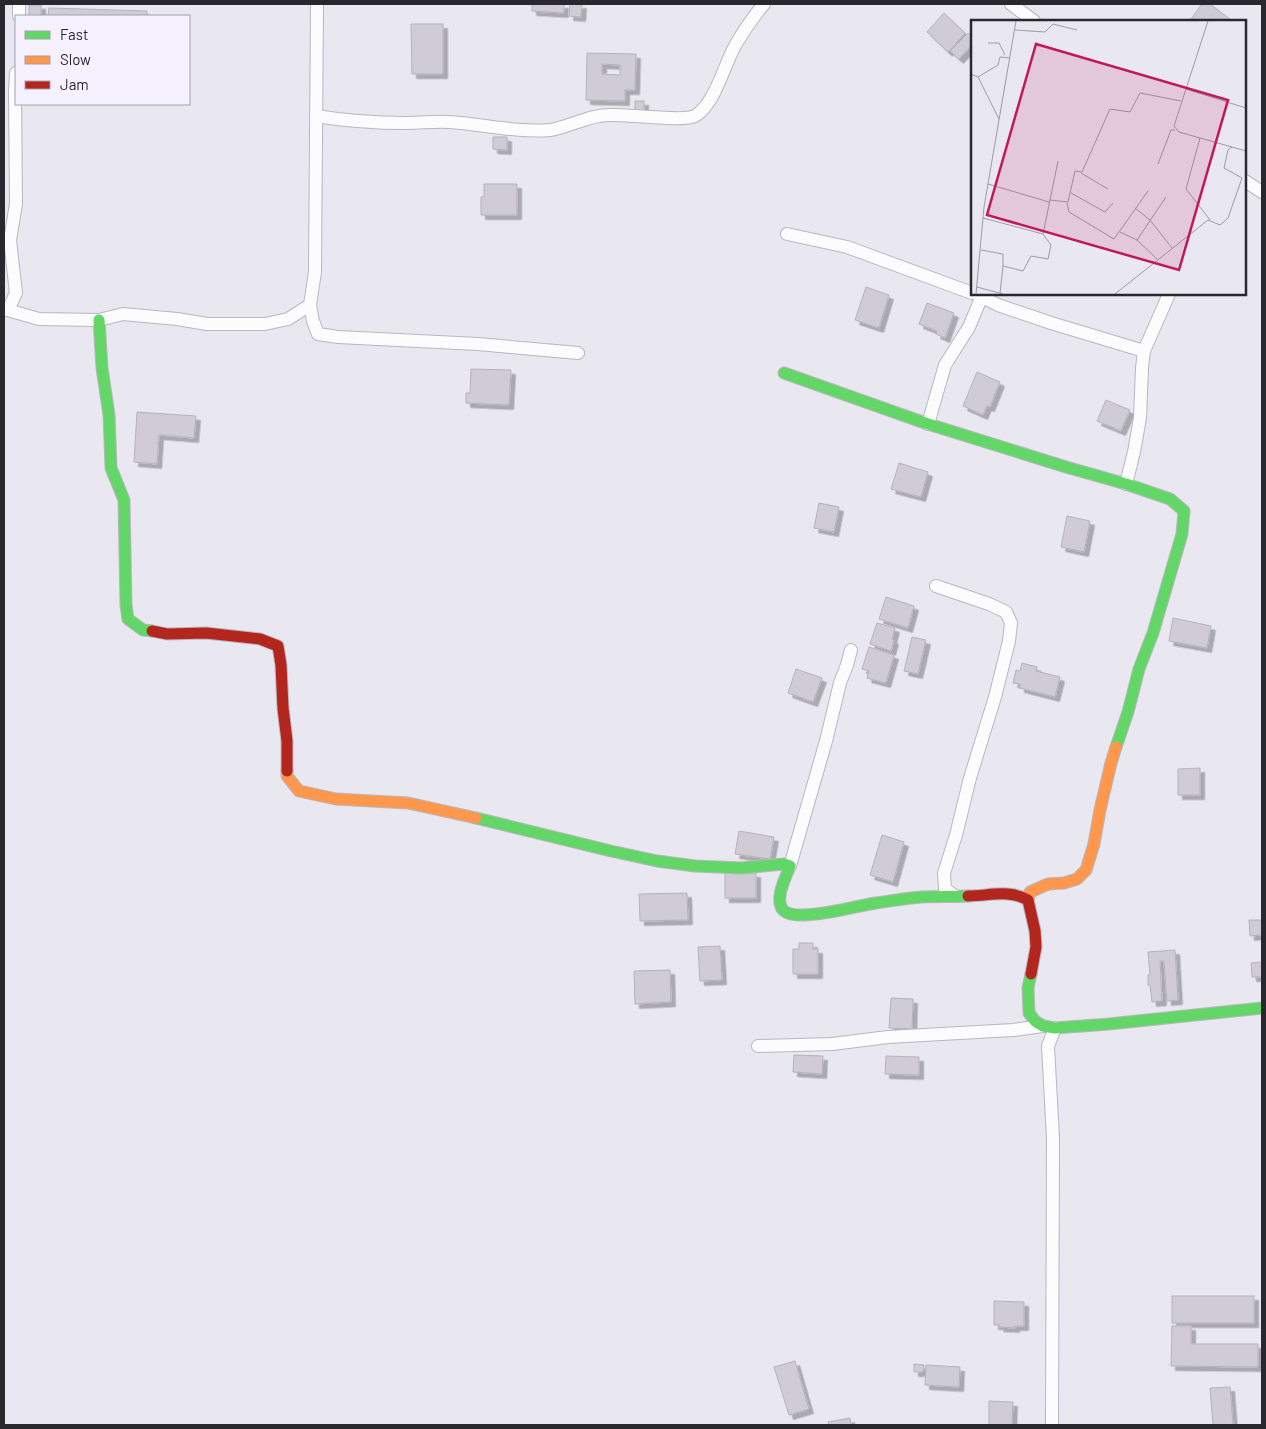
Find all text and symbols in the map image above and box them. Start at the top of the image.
legend [15,15,190,105]
inset map [971,20,1246,295]
text: Fast [60,25,88,43]
text: Slow [60,50,91,68]
text: Jam [60,75,89,93]

